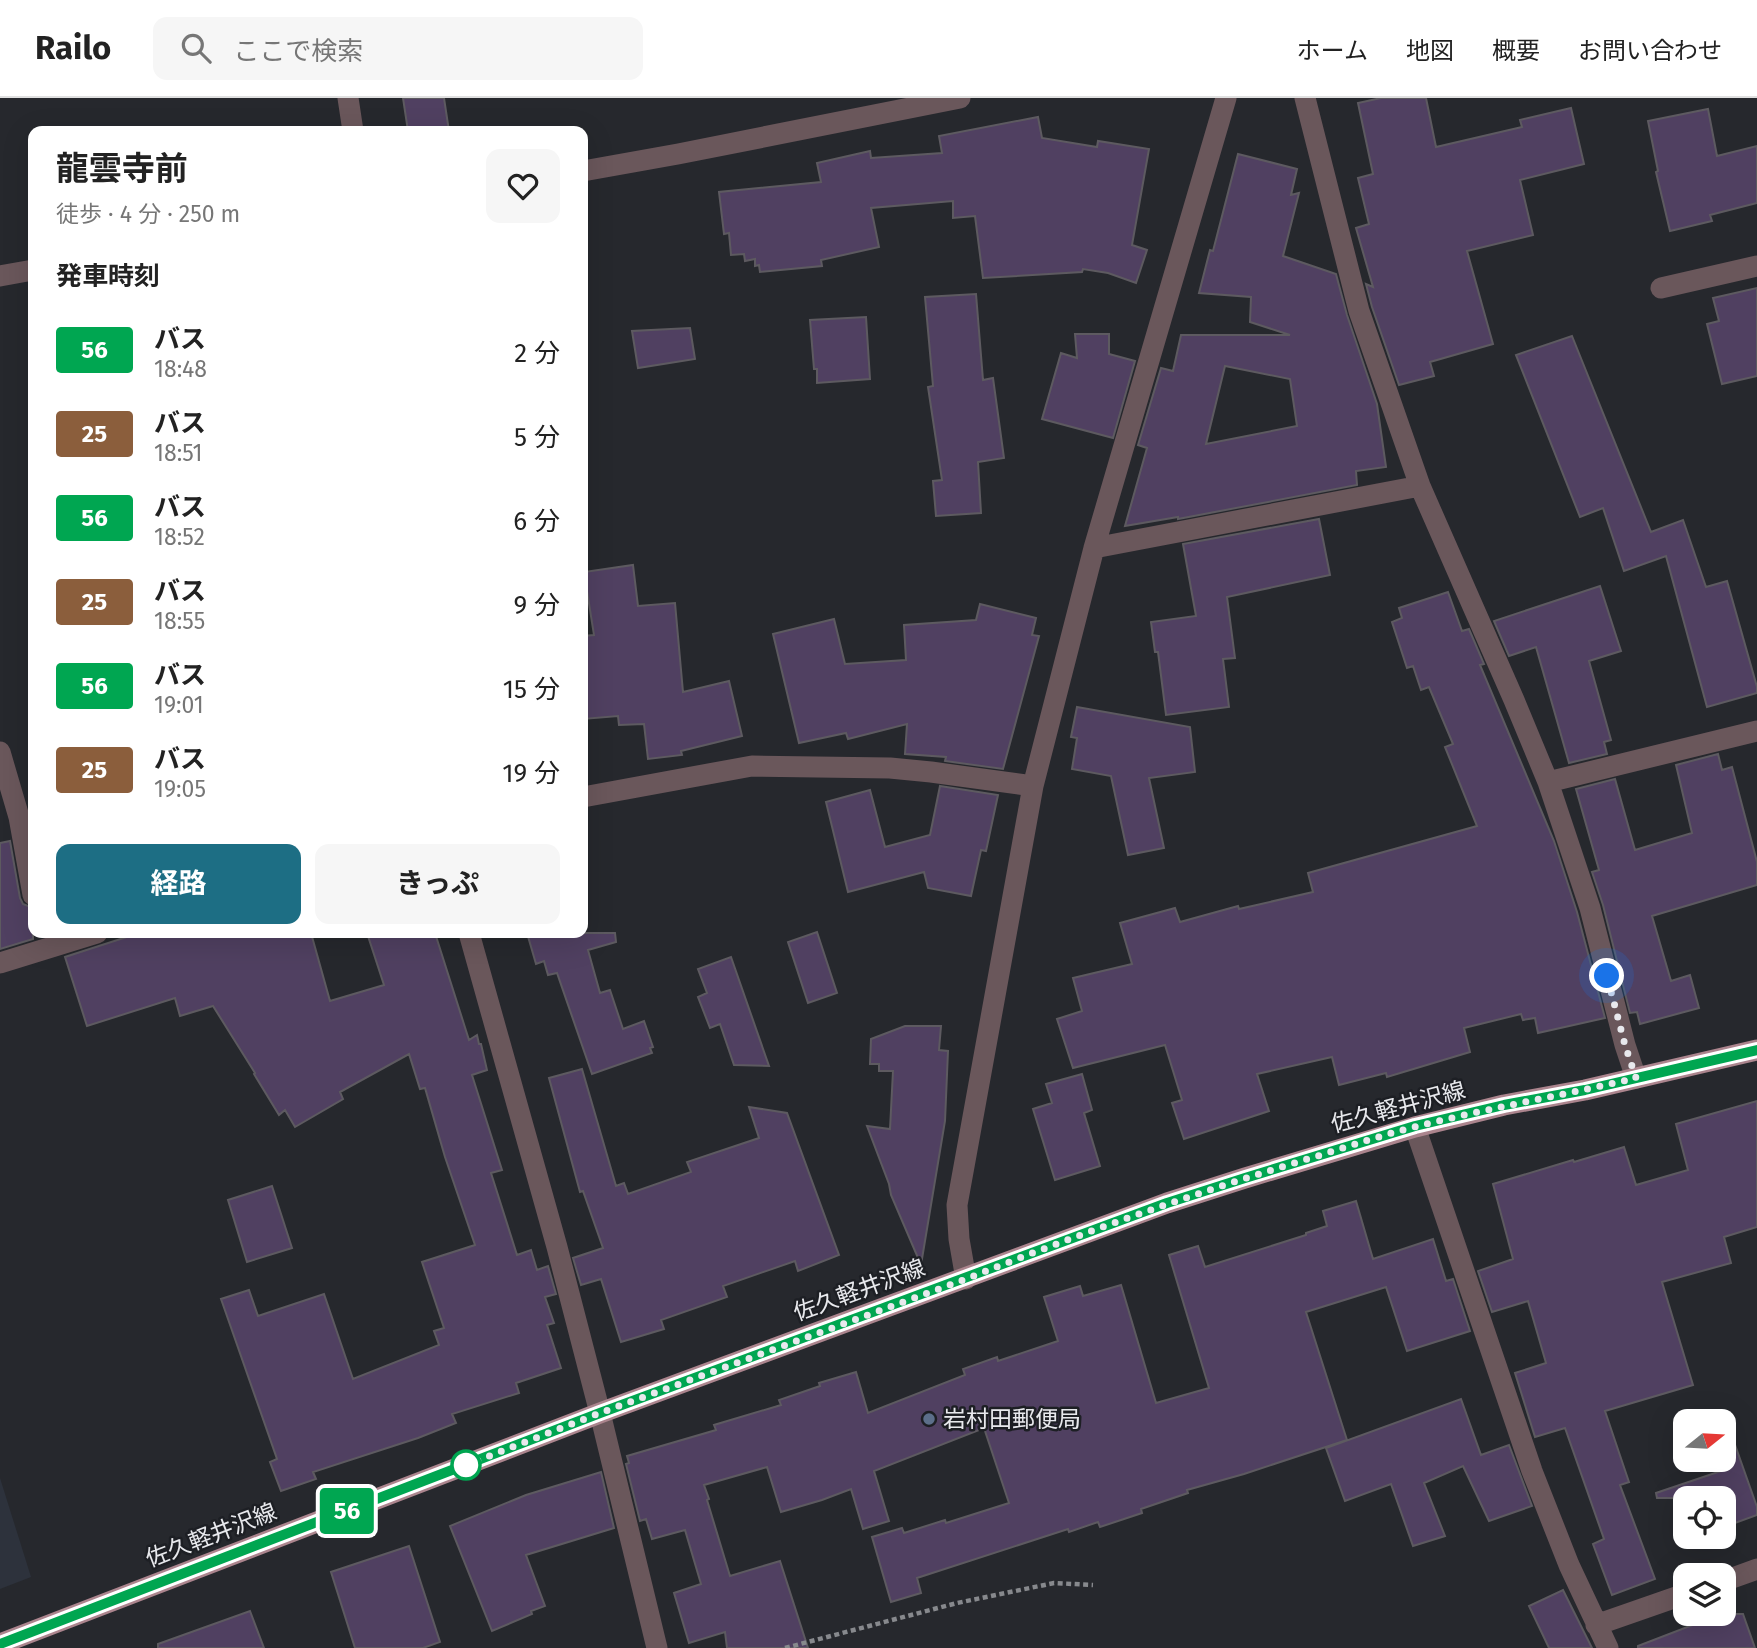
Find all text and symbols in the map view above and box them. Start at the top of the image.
search box [153,17,643,80]
text: Railo [35,28,111,68]
icon: search [177,29,215,67]
text: ここで検索 [233,36,363,67]
text: ホーム [1297,37,1368,65]
text: 地図 [1406,37,1454,65]
text: 概要 [1492,37,1540,65]
text: お問い合わせ [1578,37,1722,65]
text: 龍雲寺前 [56,149,188,189]
button: heart [486,149,560,223]
text: 徒歩 · 4 分 · 250 m [56,200,240,228]
text: 発車時刻 [56,261,160,292]
text: バス [154,324,206,355]
text: 56 [81,336,108,364]
text: 2 分 [514,338,560,369]
text: 18:48 [154,355,207,383]
text: バス [154,408,206,439]
text: 25 [82,420,107,448]
text: 5 分 [514,422,560,453]
text: 18:51 [154,439,203,467]
text: バス [154,492,206,523]
text: 56 [81,504,108,532]
text: 6 分 [513,506,560,537]
text: 18:52 [154,523,205,551]
text: バス [154,576,206,607]
text: 25 [82,588,107,616]
text: 9 分 [513,590,560,621]
text: 18:55 [154,607,205,635]
text: バス [154,660,206,691]
text: 56 [81,672,108,700]
text: 15 分 [503,674,560,705]
text: 19:01 [154,691,204,719]
text: バス [154,744,206,775]
text: 25 [82,756,107,784]
text: 19 分 [502,758,560,789]
text: 19:05 [154,775,206,803]
button: 経路 [56,844,301,924]
button: きっぷ [315,844,560,924]
your location [1589,958,1624,993]
street label: 佐久軽井沢線 [1328,1076,1468,1138]
street label: 佐久軽井沢線 [789,1253,929,1327]
place label: 岩村田郵便局 [943,1405,1081,1433]
north arrow [1673,1409,1736,1472]
map controls [1673,1409,1736,1626]
marker: 岩村田郵便局 [921,1411,937,1427]
unlabelled marker [451,1450,481,1480]
button: locate [1673,1486,1736,1549]
line badge: 56 [316,1488,378,1534]
street label: 佐久軽井沢線 [142,1497,280,1573]
text: 56 [334,1497,360,1525]
button: layers [1673,1563,1736,1626]

